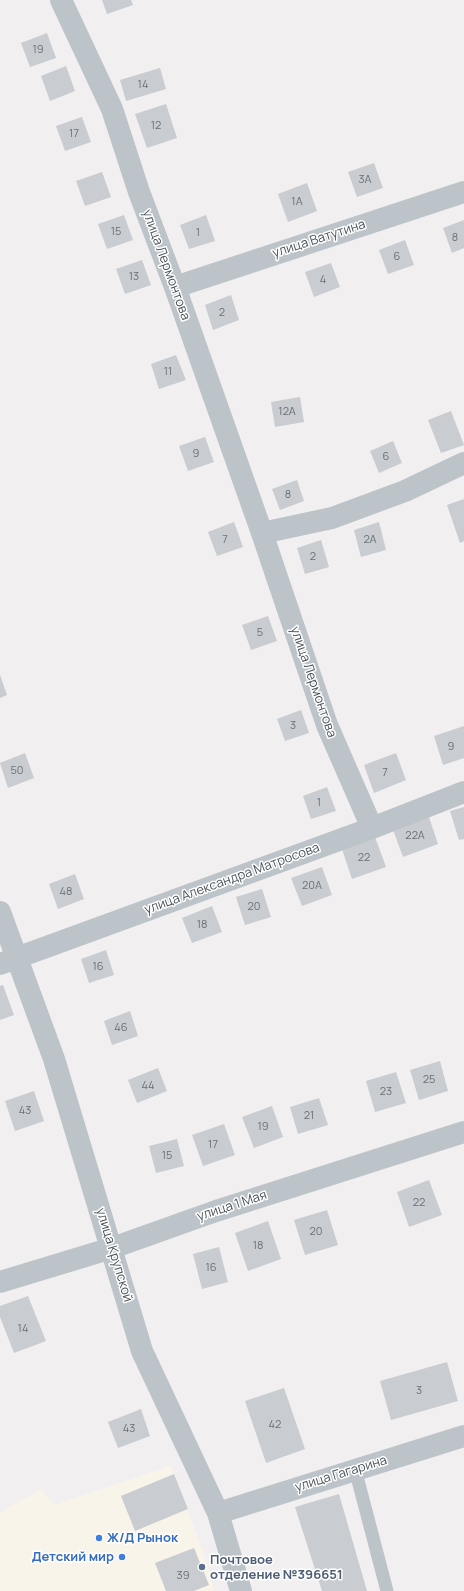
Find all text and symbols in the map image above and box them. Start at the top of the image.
house number: 19 [32,43,44,57]
house number: 14 [138,78,148,92]
house number: 12 [151,119,161,133]
house number: 17 [69,127,79,141]
house number: 3А [358,173,372,187]
house number: 1А [291,195,303,209]
street label: улица Лермонтова [139,208,193,322]
street label: улица Ватутина [271,217,367,261]
house number: 15 [111,225,121,239]
house number: 1 [196,226,200,240]
house number: 8 [452,231,458,245]
house number: 6 [394,250,400,264]
house number: 13 [129,270,139,284]
house number: 4 [320,273,326,287]
house number: 2 [219,306,225,320]
house number: 11 [164,365,172,379]
house number: 12А [278,405,296,419]
house number: 9 [193,447,199,461]
house number: 6 [383,450,389,464]
house number: 8 [285,488,291,502]
house number: 7 [222,533,228,547]
house number: 2А [363,533,377,547]
house number: 2 [310,550,316,564]
street label: улица Лермонтова [287,624,339,740]
house number: 5 [257,626,263,640]
house number: 3 [290,719,296,733]
house number: 9 [448,740,454,754]
house number: 50 [10,764,24,778]
house number: 7 [382,766,388,780]
house number: 1 [317,796,321,810]
house number: 22А [405,829,425,843]
street label: улица Александра Матросова [142,840,322,918]
house number: 22 [358,851,370,865]
house number: 20А [302,879,322,893]
house number: 48 [60,885,72,899]
house number: 20 [248,900,260,914]
house number: 18 [197,918,207,932]
house number: 16 [92,960,104,974]
house number: 46 [114,1021,128,1035]
house number: 25 [423,1073,435,1087]
house number: 44 [141,1079,155,1093]
house number: 23 [380,1085,392,1099]
house number: 43 [19,1104,31,1118]
house number: 21 [304,1109,314,1123]
house number: 19 [257,1120,269,1134]
house number: 17 [208,1138,218,1152]
house number: 15 [162,1149,172,1163]
street label: улица 1 Мая [195,1187,269,1225]
house number: 22 [413,1196,425,1210]
street label: улица Крупской [92,1206,136,1304]
house number: 20 [310,1225,322,1239]
house number: 18 [253,1239,263,1253]
house number: 16 [205,1261,217,1275]
house number: 14 [18,1322,28,1336]
house number: 3 [416,1384,422,1398]
house number: 42 [269,1418,281,1432]
house number: 43 [123,1422,135,1436]
street label: улица Гагарина [293,1453,389,1495]
place label: Ж/Д Рынок [107,1530,178,1546]
marker: Ж/Д Рынок [94,1533,104,1543]
place label: Детский мир [32,1549,114,1565]
marker: Детский мир [117,1552,127,1562]
place label: Почтовое отделение №396651 [210,1552,343,1583]
marker: Почтовое отделение №396651 [197,1562,207,1572]
house number: 39 [177,1569,189,1583]

